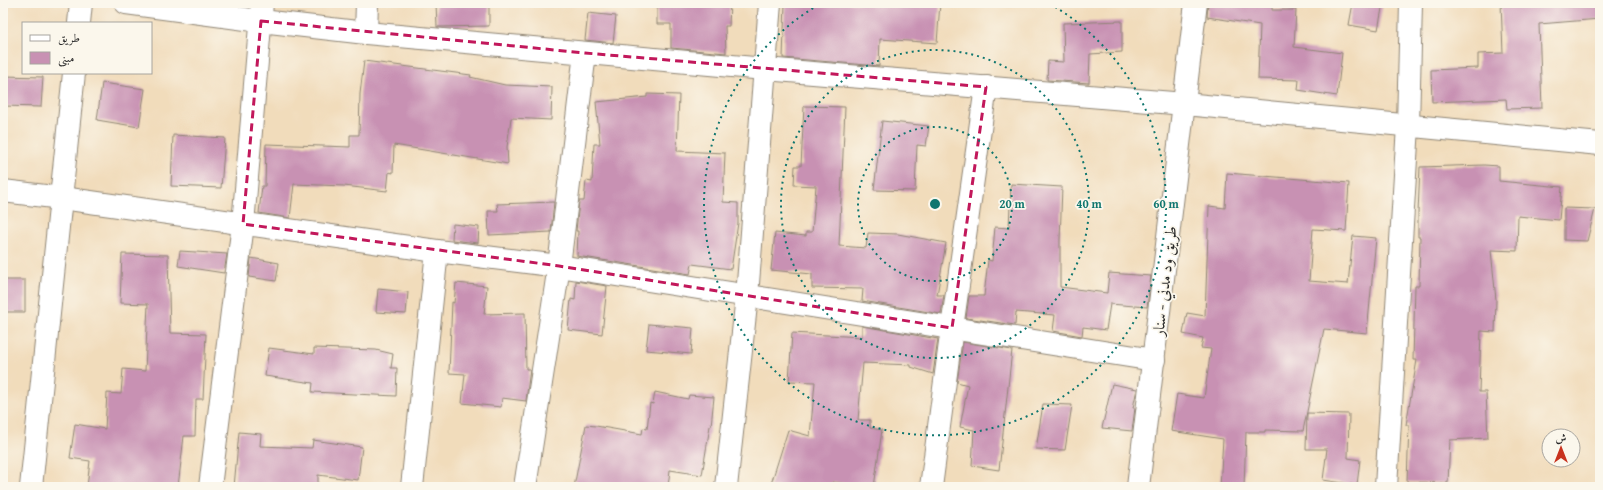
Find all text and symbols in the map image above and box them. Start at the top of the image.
legend [22,22,152,74]
text: طريق [58,29,80,46]
text: مبنى [58,49,74,67]
text: 20 m [999,195,1025,212]
text: 40 m [1076,195,1102,212]
text: 60 m [1153,195,1179,212]
centre of rings [928,197,942,211]
street label: طريق ود مدني - سنار [1145,224,1184,340]
north arrow [1541,428,1581,468]
text: ش [1556,430,1567,446]

